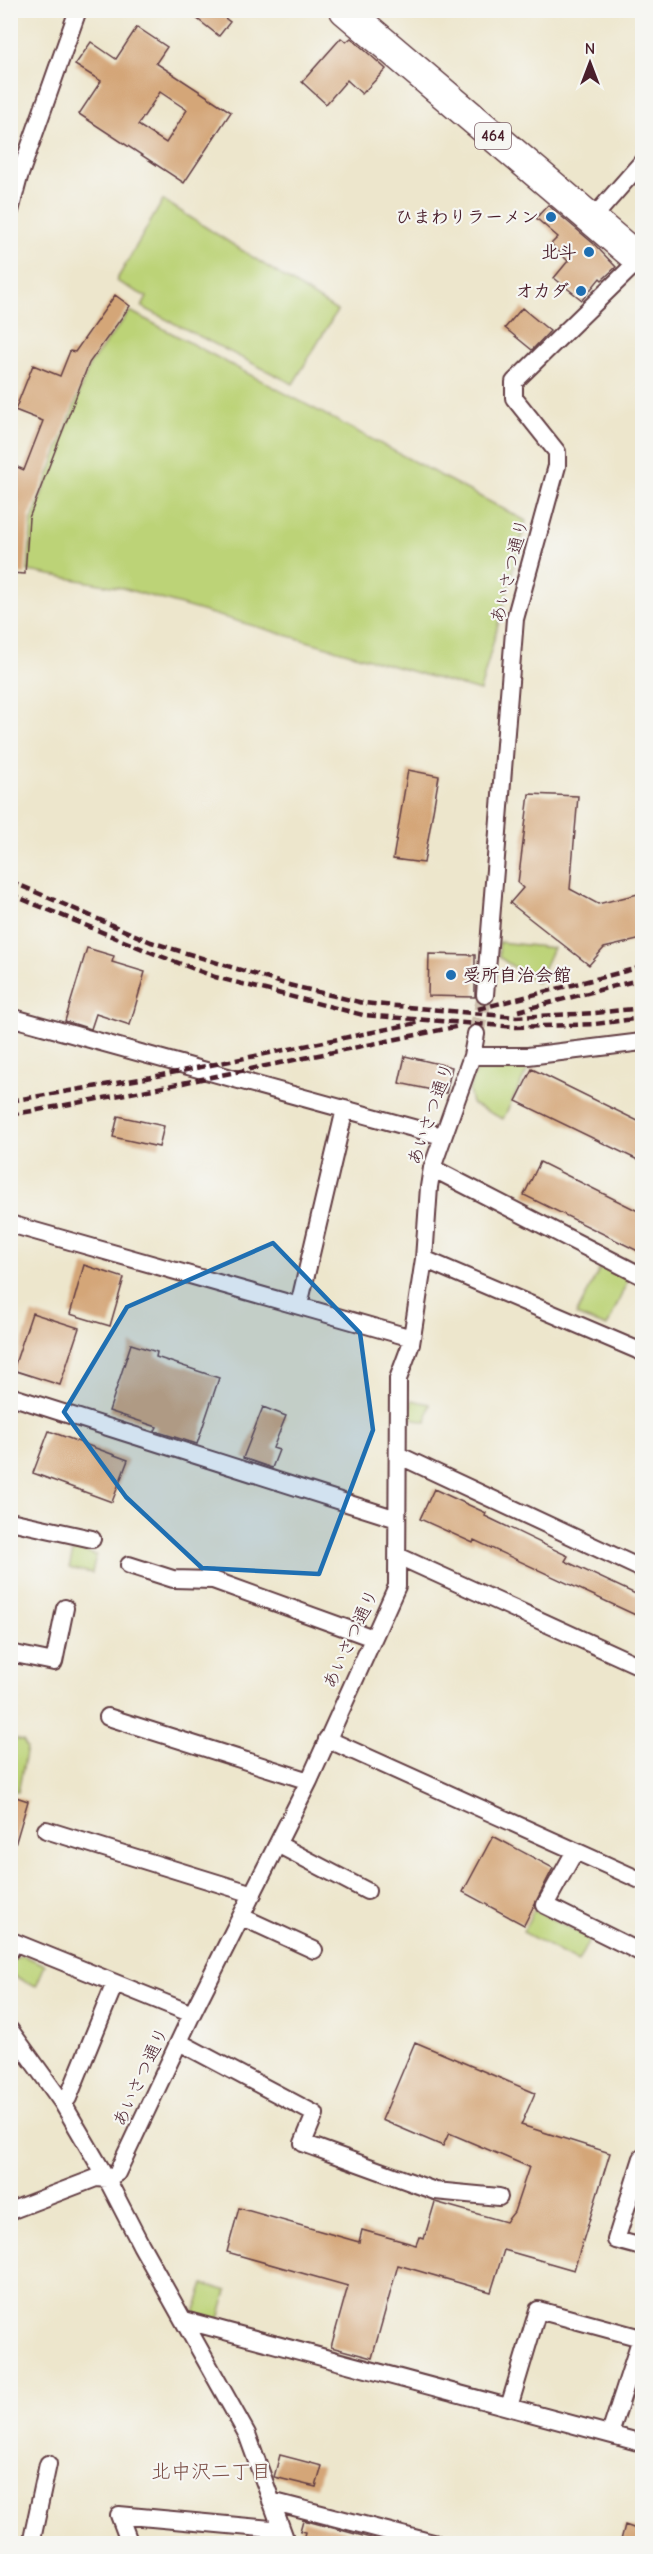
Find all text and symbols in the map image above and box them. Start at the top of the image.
north arrow [560,33,620,93]
text: N [585,40,595,58]
road number: 464 [475,123,511,149]
place label: ひまわりラーメン [395,207,539,228]
marker: ひまわりラーメン [544,210,558,224]
place label: 北斗 [541,242,577,263]
marker: 北斗 [582,245,596,259]
place label: オカダ [515,281,569,302]
marker: オカダ [574,284,588,298]
street label: あいさつ通り [487,516,533,626]
place label: 受所自治会館 [463,965,571,986]
marker: 受所自治会館 [444,968,458,982]
street label: あいさつ通り [404,1060,458,1168]
street label: あいさつ通り [319,1586,383,1692]
street label: あいさつ通り [109,2024,173,2130]
district label: 北中沢二丁目 [151,2460,271,2483]

